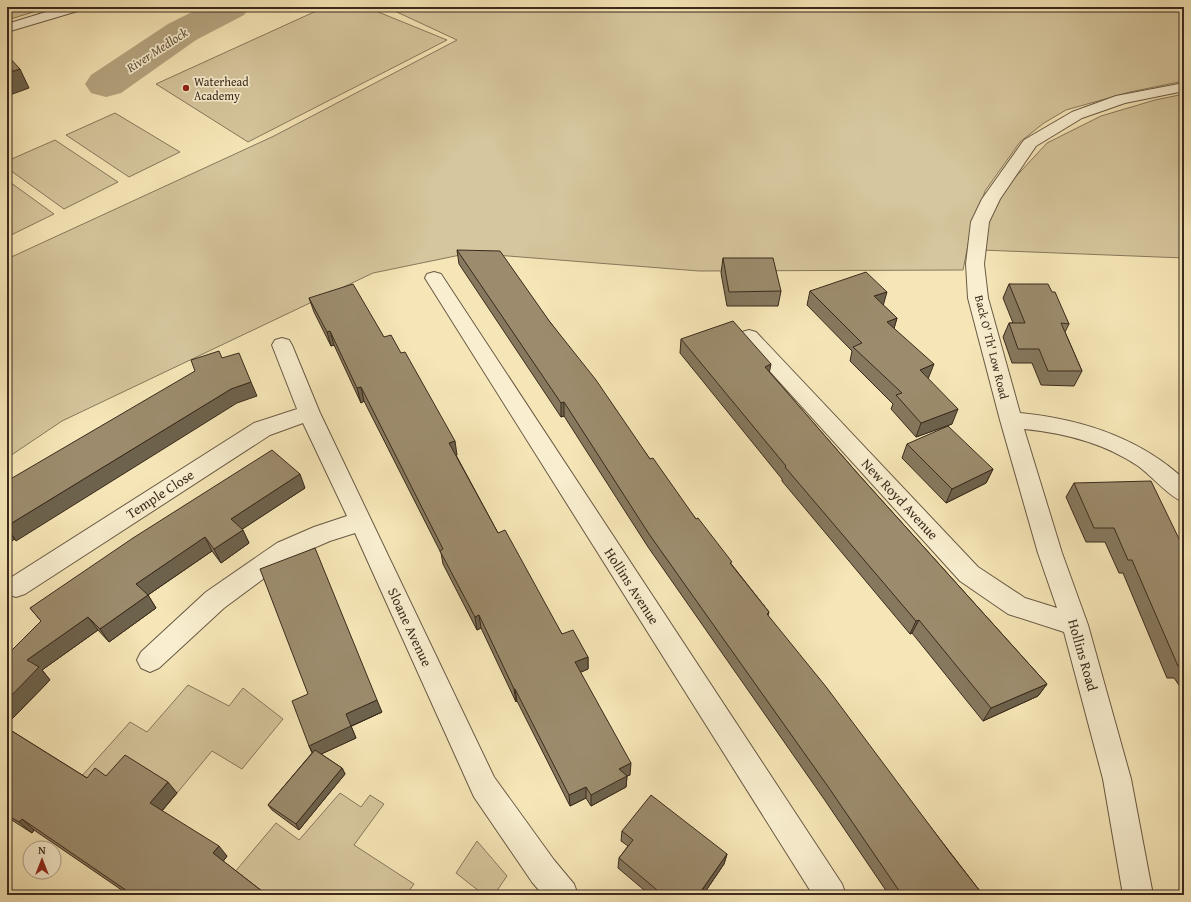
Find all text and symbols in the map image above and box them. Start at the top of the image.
water label: River Medlock [122,23,192,78]
place label: Waterhead Academy [194,73,249,104]
marker: Waterhead Academy [181,83,191,93]
street label: Back O' Th' Low Road [971,293,1013,401]
street label: New Royd Avenue [857,454,943,544]
street label: Temple Close [122,464,198,523]
street label: Hollins Avenue [600,544,665,629]
street label: Sloane Avenue [383,584,437,670]
street label: Hollins Road [1063,617,1103,694]
north arrow [22,840,62,880]
text: N [38,842,46,858]

